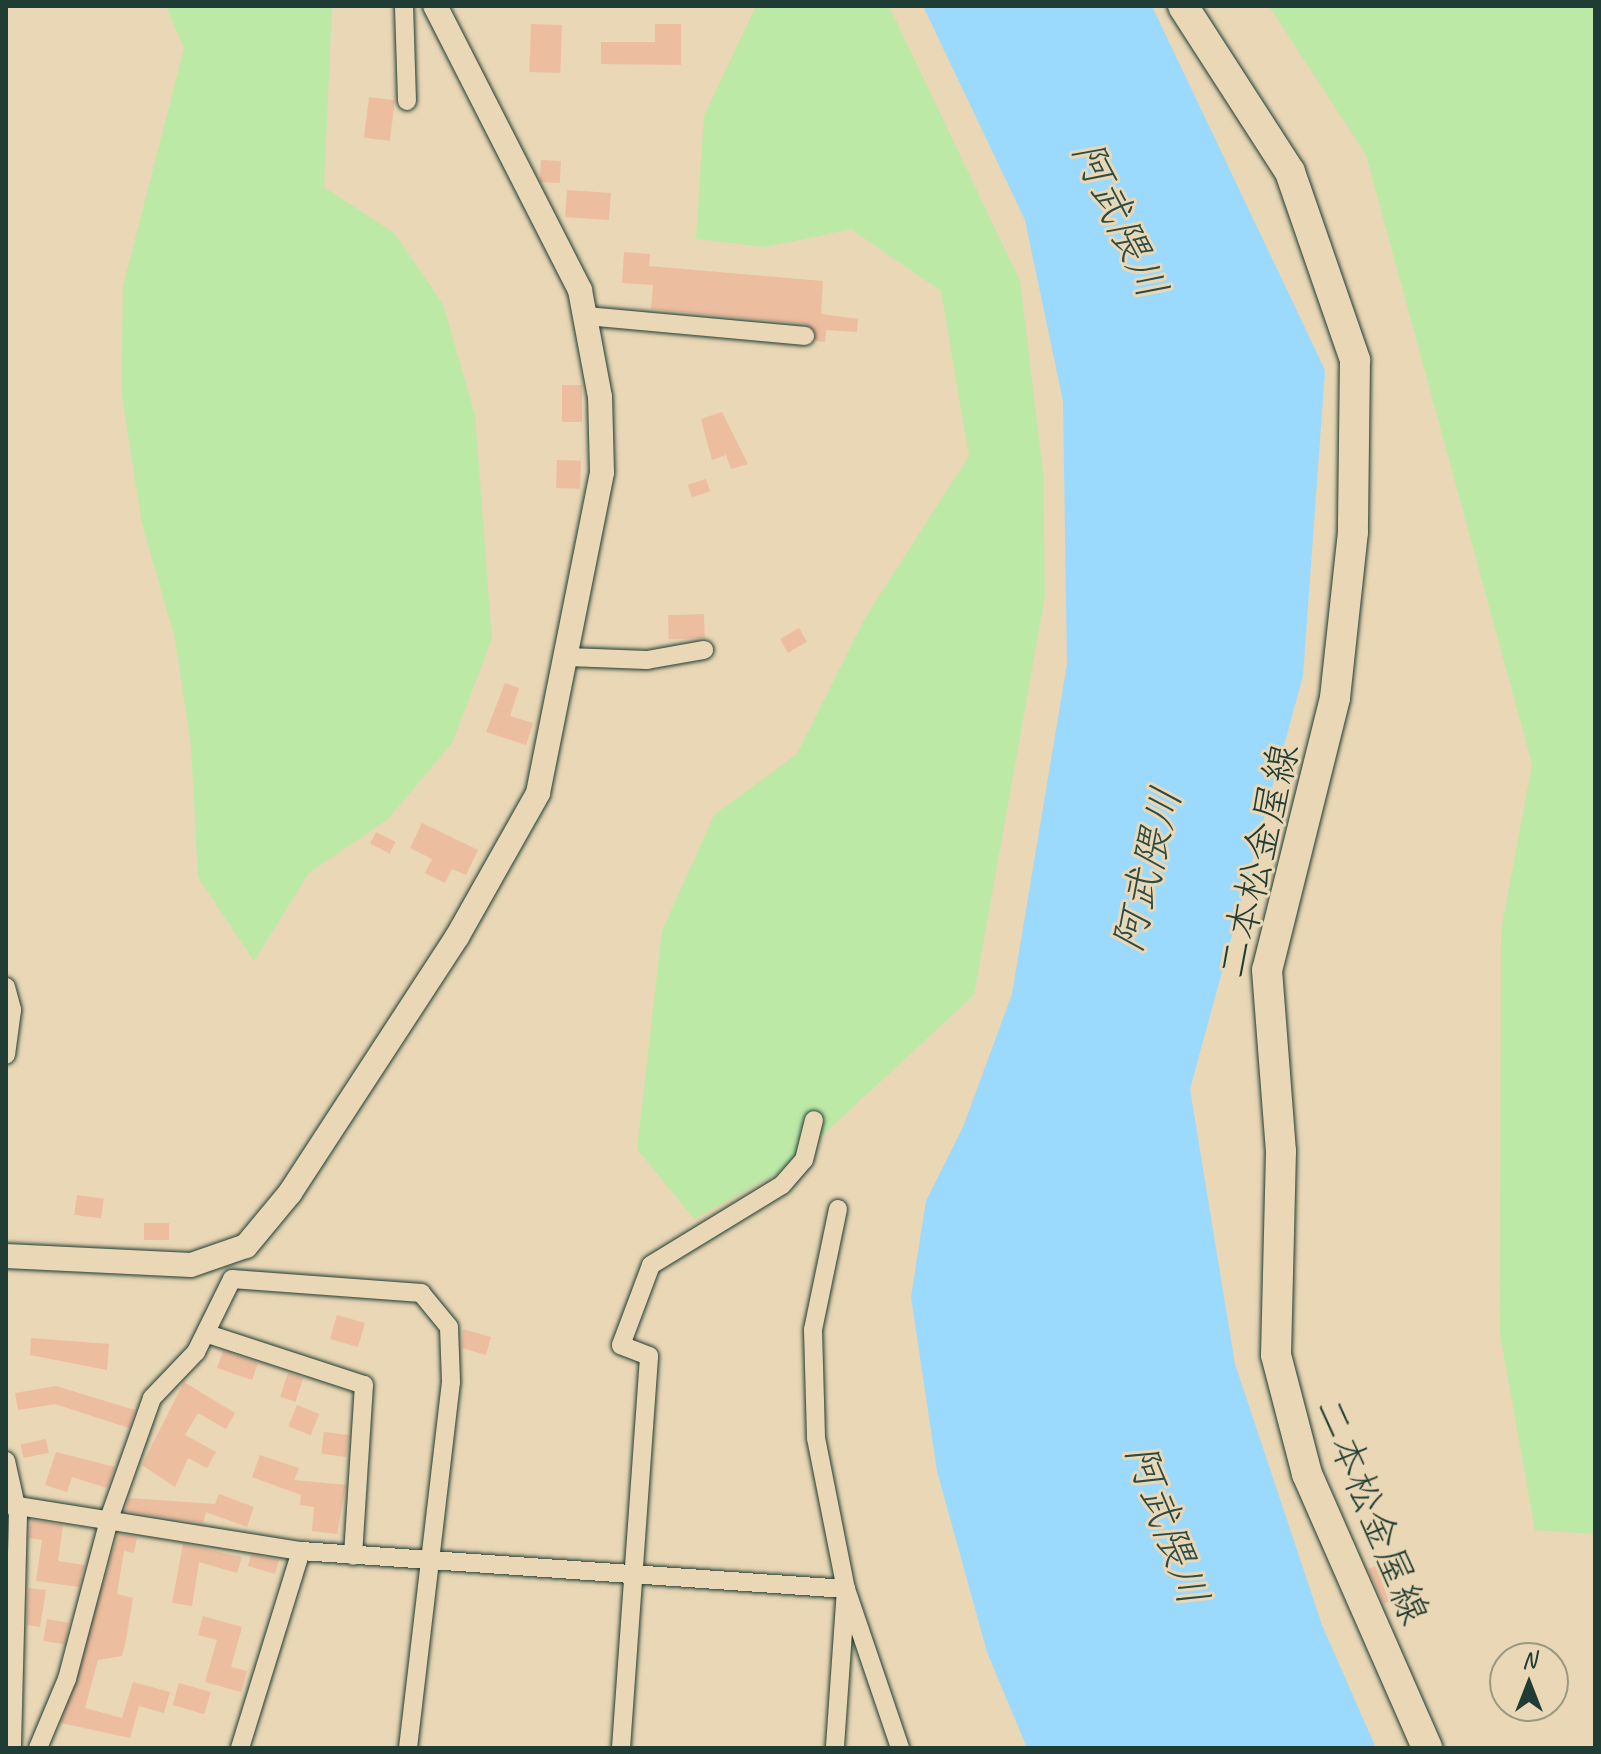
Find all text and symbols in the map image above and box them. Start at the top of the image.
water label: 阿武隈川 [1061,133,1177,307]
street label: 二本松金屋線 [1208,739,1308,983]
water label: 阿武隈川 [1103,782,1193,958]
street label: 二本松金屋線 [1305,1391,1439,1631]
water label: 阿武隈川 [1114,1437,1218,1613]
north arrow [1489,1642,1569,1722]
text: N [1522,1646,1536,1674]

